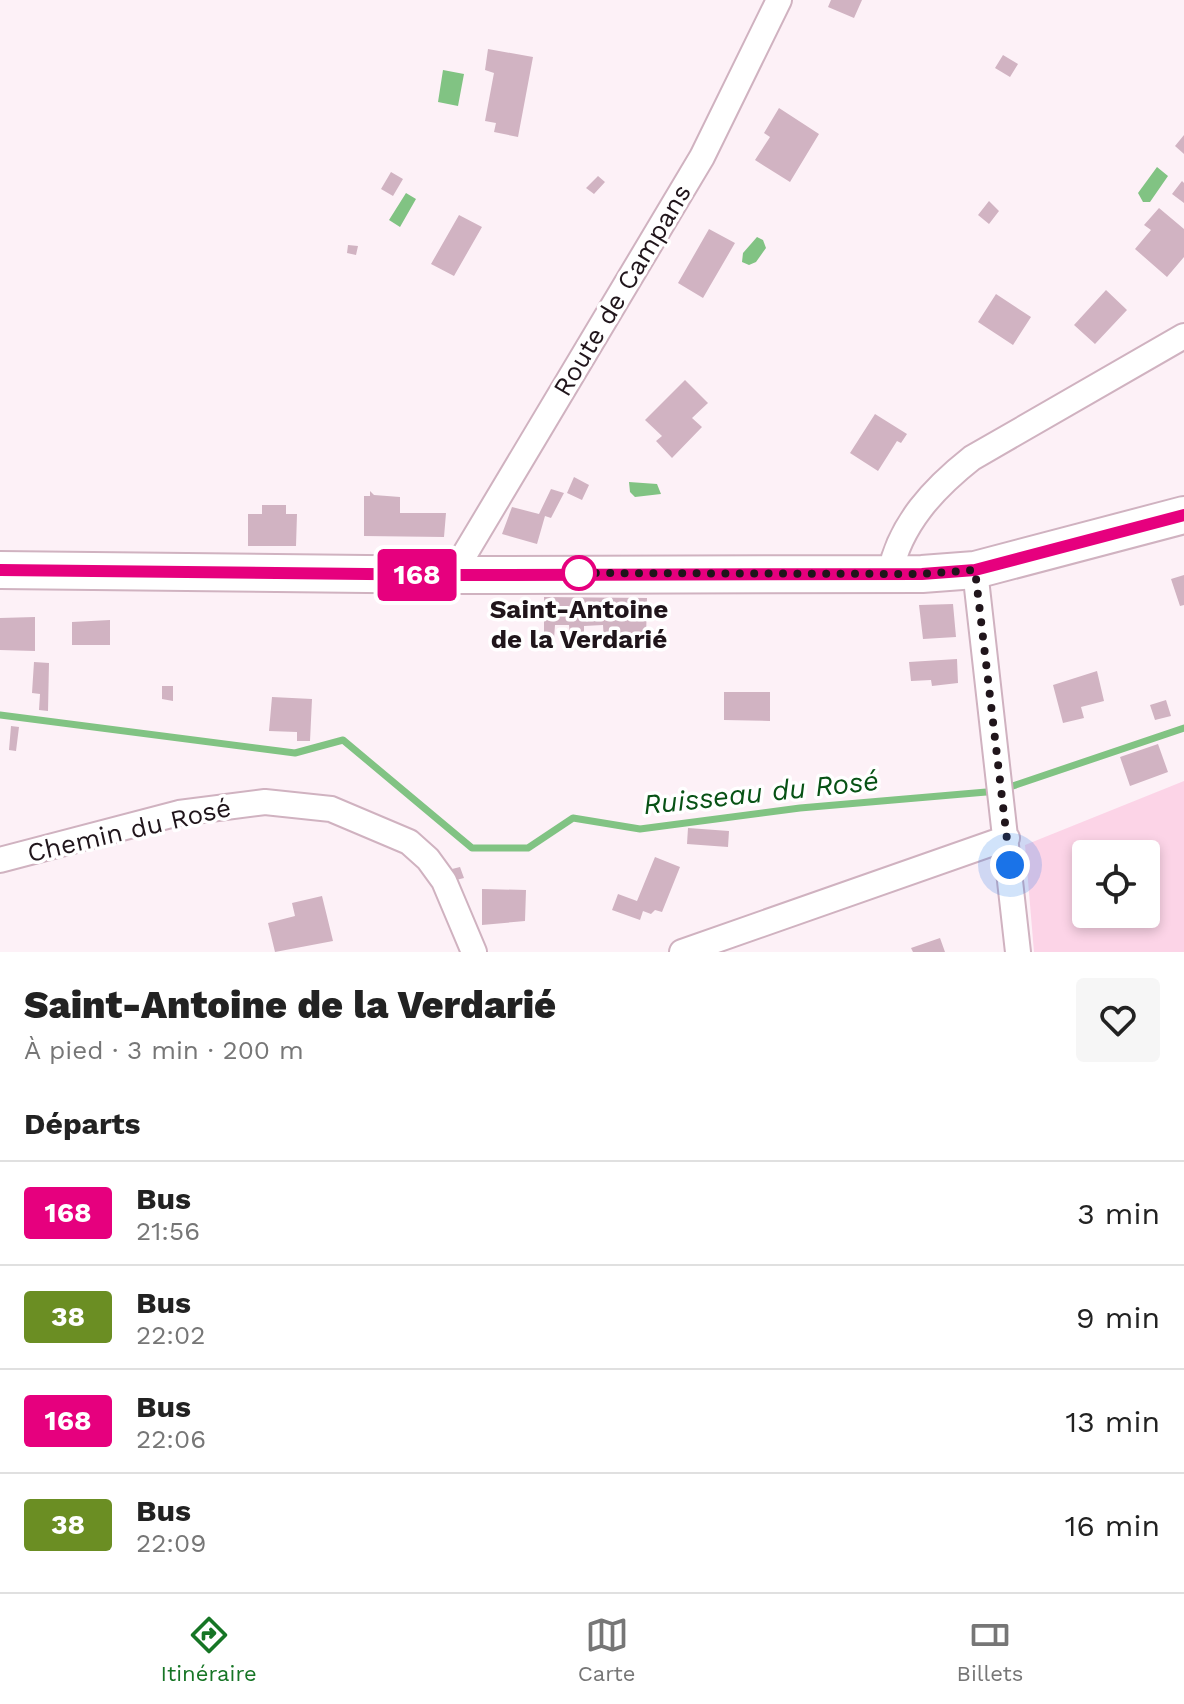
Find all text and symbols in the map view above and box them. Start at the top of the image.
street label: Route de Campans [547,179,697,401]
line badge: 168 [371,549,463,601]
marker: Saint-Antoine de la Verdarié [562,556,596,590]
text: 168 [394,558,440,591]
place label: Saint-Antoine de la Verdarié [490,594,668,654]
water label: Ruisseau du Rosé [642,764,880,821]
street label: Chemin du Rosé [24,792,234,868]
map controls [1072,840,1160,928]
button: locate [1072,840,1160,928]
your location [990,845,1030,885]
button: heart [1076,978,1160,1062]
text: Saint-Antoine de la Verdarié [24,983,556,1027]
text: À pied · 3 min · 200 m [24,1035,304,1065]
text: Départs [24,1106,141,1141]
text: Bus [136,1181,191,1216]
text: 168 [45,1196,91,1229]
text: 3 min [1077,1196,1160,1231]
text: 21:56 [136,1216,200,1246]
text: Bus [136,1285,191,1320]
text: 38 [51,1300,85,1333]
text: 9 min [1076,1300,1160,1335]
text: 22:02 [136,1320,205,1350]
text: Bus [136,1389,191,1424]
text: 168 [45,1404,91,1437]
text: 13 min [1065,1404,1160,1439]
text: 22:06 [136,1424,206,1454]
text: Bus [136,1493,191,1528]
text: 38 [51,1508,85,1541]
text: 16 min [1065,1508,1160,1543]
text: 22:09 [136,1528,206,1558]
tab: Itinéraire [161,1613,257,1686]
tab: Carte [578,1613,636,1686]
tab: Billets [957,1613,1023,1686]

